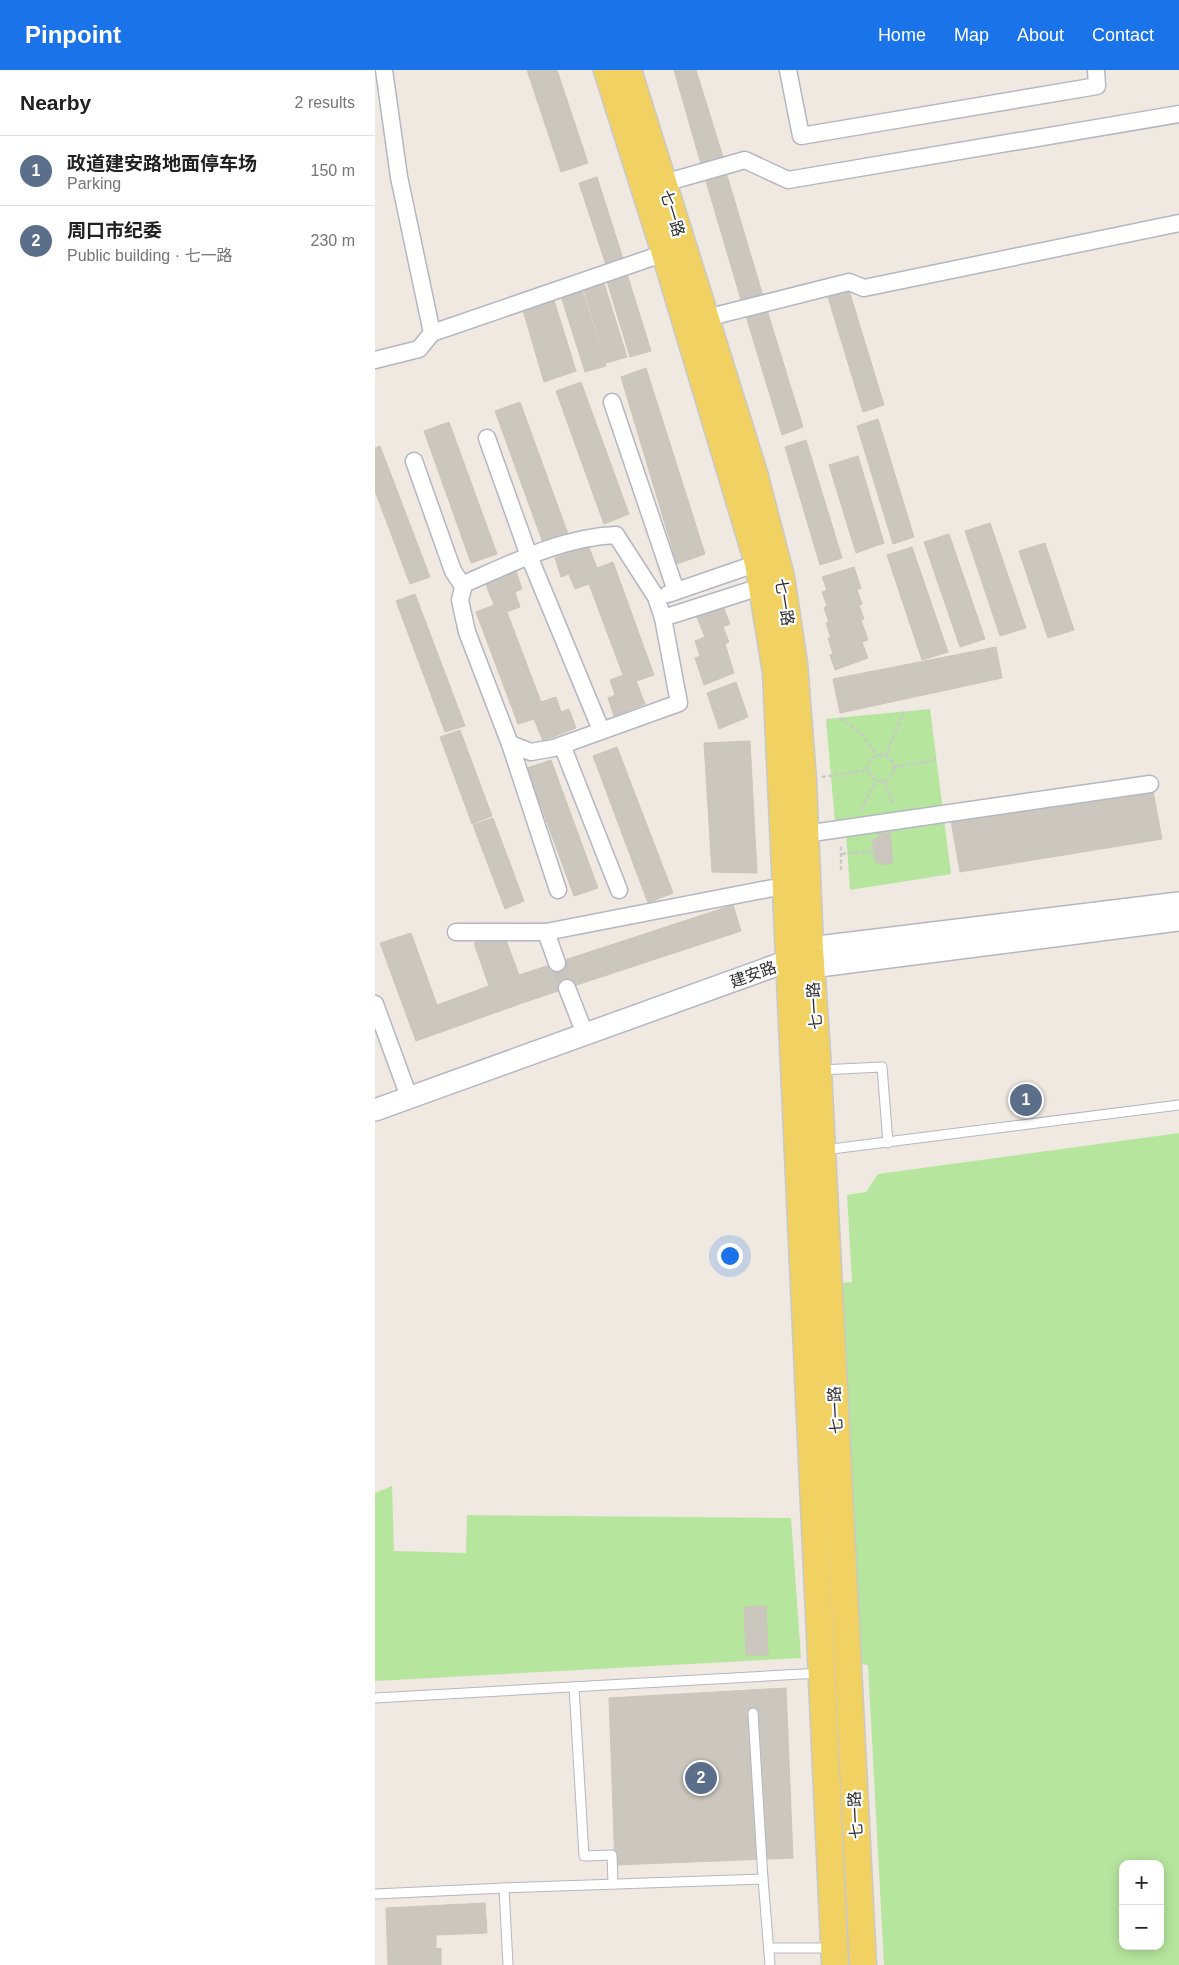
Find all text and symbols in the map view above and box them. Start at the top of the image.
text: Pinpoint [25,21,121,48]
text: Home [878,25,926,45]
text: Map [954,25,989,45]
text: About [1017,25,1064,45]
text: Contact [1092,25,1154,45]
text: Nearby [20,91,91,114]
text: 2 results [295,94,355,111]
text: 政道建安路地面停车场 [67,153,257,174]
text: 1 [32,162,40,179]
text: 150 m [311,162,355,179]
text: Parking [67,175,121,192]
street label: 七一路 [657,188,688,239]
text: 周口市纪委 [67,220,162,241]
text: 2 [32,232,40,249]
text: 230 m [311,232,355,249]
text: Public building · 七一路 [67,247,232,264]
street label: 七一路 [772,577,797,627]
street label: 建安路 [728,958,779,991]
street label: 七一路 [804,981,825,1031]
pin: 1 [1010,1081,1042,1119]
your location [717,1243,743,1269]
street label: 七一路 [826,1386,845,1434]
pin: 2 [685,1759,717,1797]
street label: 七一路 [846,1791,865,1839]
map controls [1119,1860,1164,1950]
button: + [1119,1860,1164,1905]
button: − [1119,1905,1164,1950]

